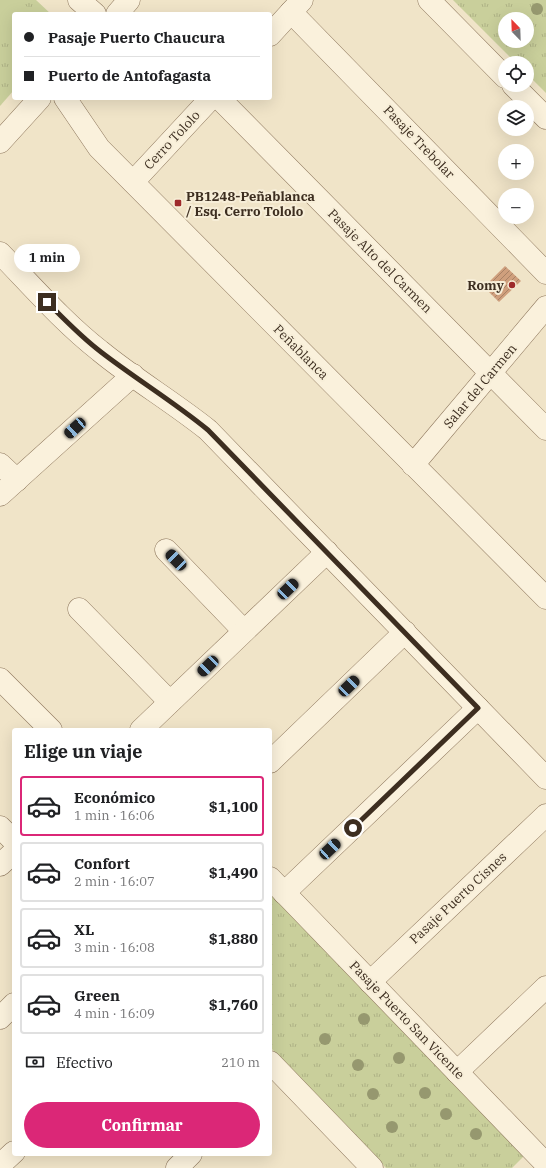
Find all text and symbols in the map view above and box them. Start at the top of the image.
north arrow [498,12,534,48]
map controls [498,12,534,224]
text: Pasaje Puerto Chaucura [48,28,225,47]
button: locate [498,56,534,92]
text: Puerto de Antofagasta [48,66,211,85]
button: layers [498,100,534,136]
street label: Pasaje Trebolar [380,102,458,182]
street label: Cerro Tololo [140,107,204,173]
button: + [498,144,534,180]
place label: PB1248-Peñablanca / Esq. Cerro Tololo [186,188,316,220]
button: − [498,188,534,224]
marker: PB1248-Peñablanca / Esq. Cerro Tololo [173,198,183,208]
street label: Pasaje Alto del Carmen [324,205,436,317]
callout: 1 min [14,244,80,272]
text: 1 min [29,249,65,266]
place label: Romy [467,277,505,294]
marker: Romy [507,280,517,290]
route end [38,293,56,311]
street label: Peñablanca [270,321,332,383]
street label: Salar del Carmen [440,340,520,432]
car [62,416,88,440]
car [163,547,189,573]
car [275,576,301,602]
car [195,653,221,679]
car [336,673,362,699]
text: Elige un viaje [24,740,142,763]
icon: car [26,788,62,824]
text: Económico [74,788,155,807]
text: $1,100 [209,797,258,816]
text: 1 min · 16:06 [74,807,155,824]
route start [344,819,362,837]
car [317,836,343,862]
street label: Pasaje Puerto Cisnes [406,849,510,947]
icon: car [26,854,62,890]
text: Confort [74,854,130,873]
text: $1,490 [209,863,258,882]
text: 2 min · 16:07 [74,873,155,890]
icon: car [26,920,62,956]
text: XL [74,920,94,939]
text: $1,880 [209,929,258,948]
text: 3 min · 16:08 [74,939,155,956]
street label: Pasaje Puerto San Vicente [346,957,468,1083]
icon: car [26,986,62,1022]
text: Green [74,986,120,1005]
text: $1,760 [209,995,258,1014]
text: 4 min · 16:09 [74,1005,155,1022]
icon: cash [24,1051,46,1073]
text: Efectivo [56,1053,113,1072]
text: 210 m [221,1054,260,1071]
button: Confirmar [24,1102,260,1148]

